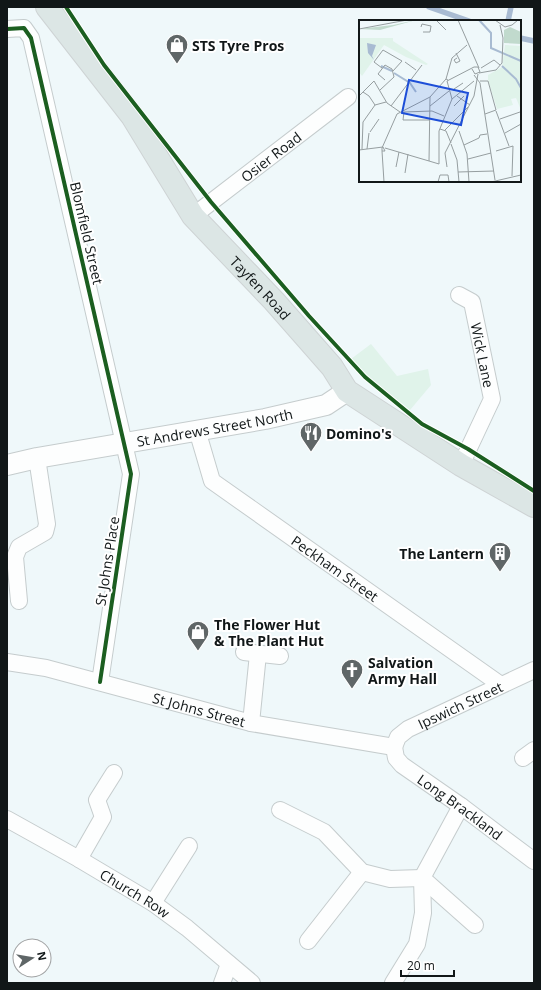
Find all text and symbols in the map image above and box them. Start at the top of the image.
inset map [359,20,521,182]
shop icon: STS Tyre Pros [164,32,190,65]
place label: STS Tyre Pros [192,36,284,55]
street label: Osier Road [236,127,305,186]
street label: Blomfield Street [66,180,108,286]
street label: Tayfen Road [226,252,295,324]
street label: Wick Lane [467,321,499,389]
street label: St Andrews Street North [135,403,294,450]
restaurant icon: Domino's [298,420,324,453]
place label: Domino's [326,424,392,443]
street label: St Johns Place [91,515,123,607]
street label: Peckham Street [288,531,383,605]
building icon: The Lantern [487,540,513,573]
place label: The Lantern [399,544,484,563]
place label: The Flower Hut & The Plant Hut [214,615,324,650]
shop icon: The Flower Hut & The Plant Hut [185,619,211,652]
place label: Salvation Army Hall [368,653,437,688]
church icon: Salvation Army Hall [339,657,365,690]
street label: Ipswich Street [414,677,506,733]
street label: St Johns Street [151,688,248,731]
street label: Long Brackland [414,769,507,844]
street label: Church Row [97,864,174,922]
north arrow [12,938,52,978]
text: N [34,950,51,962]
scale bar [401,952,454,978]
text: 20 m [407,957,435,974]

